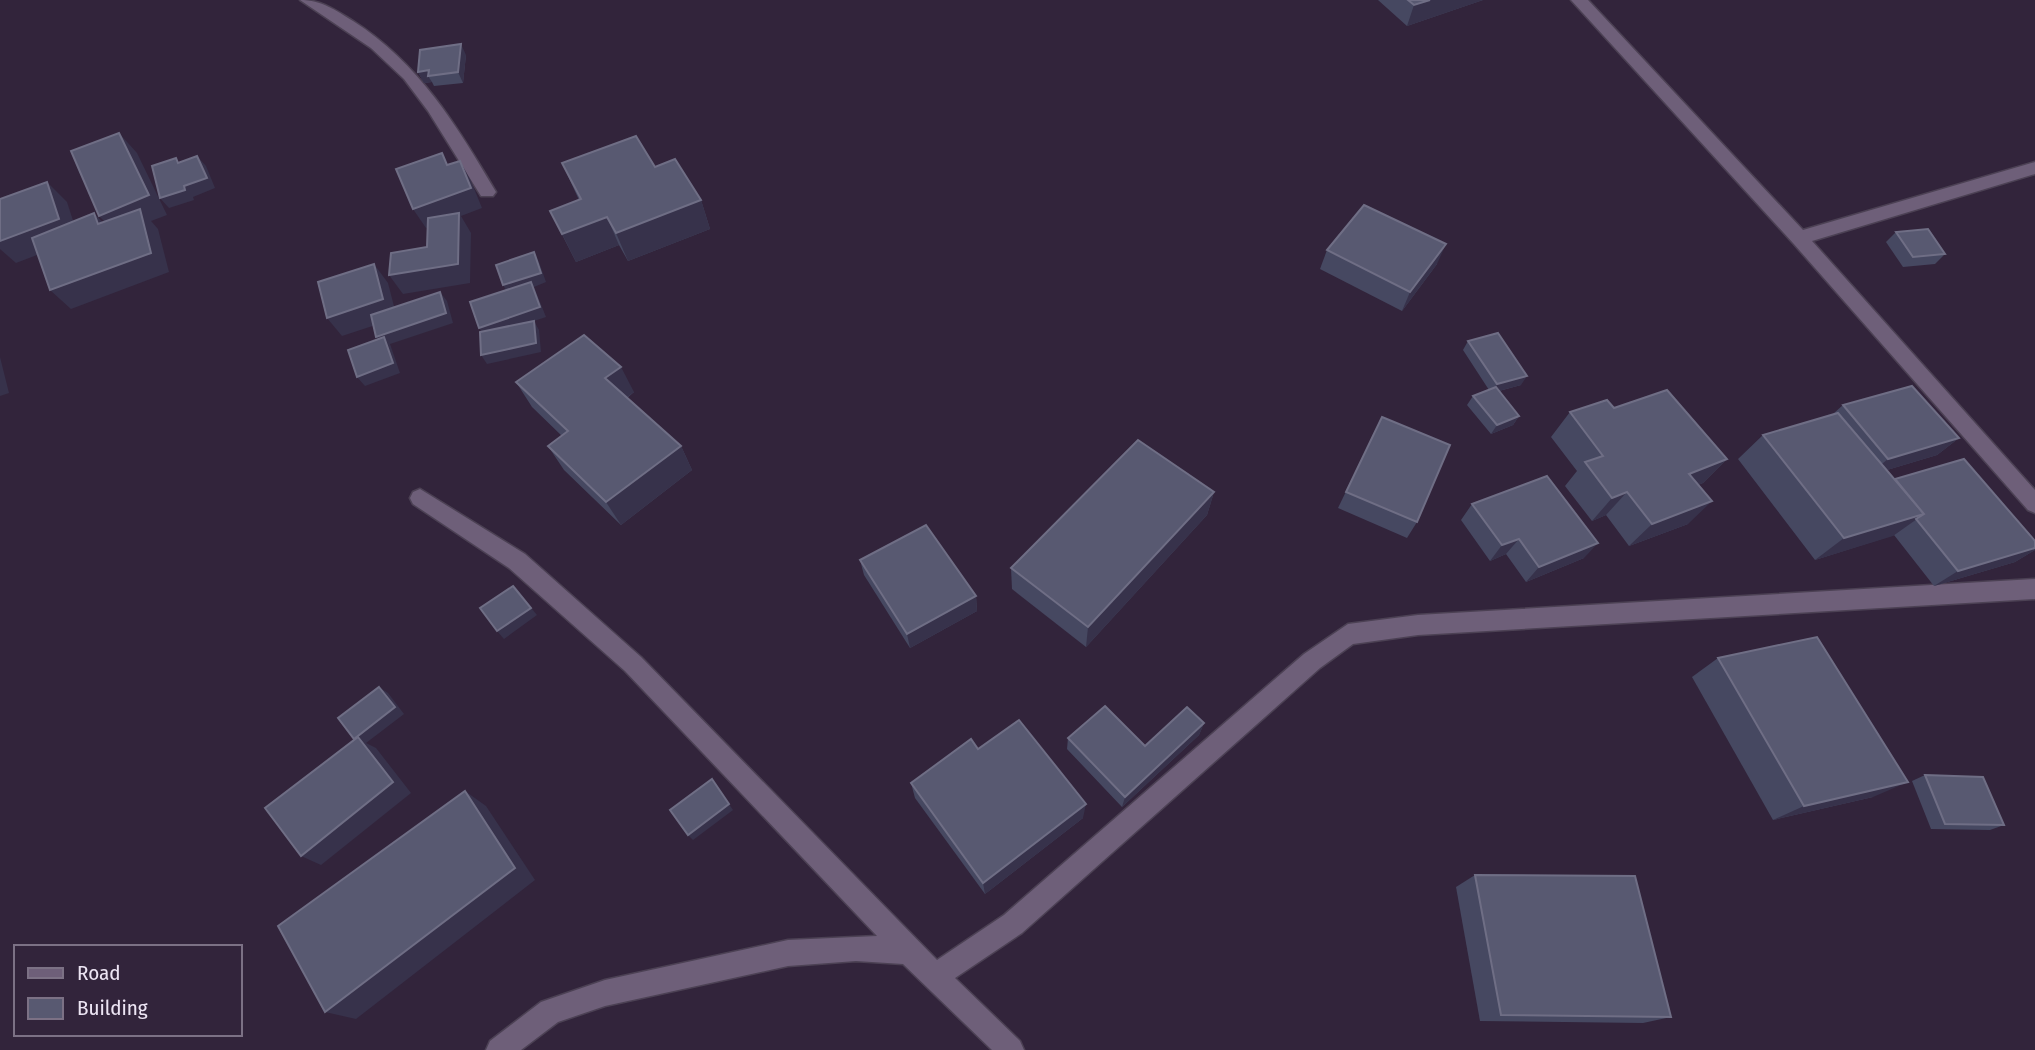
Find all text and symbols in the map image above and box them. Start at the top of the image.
legend [14,945,242,1036]
text: Road [77,960,121,986]
text: Building [77,995,148,1021]

